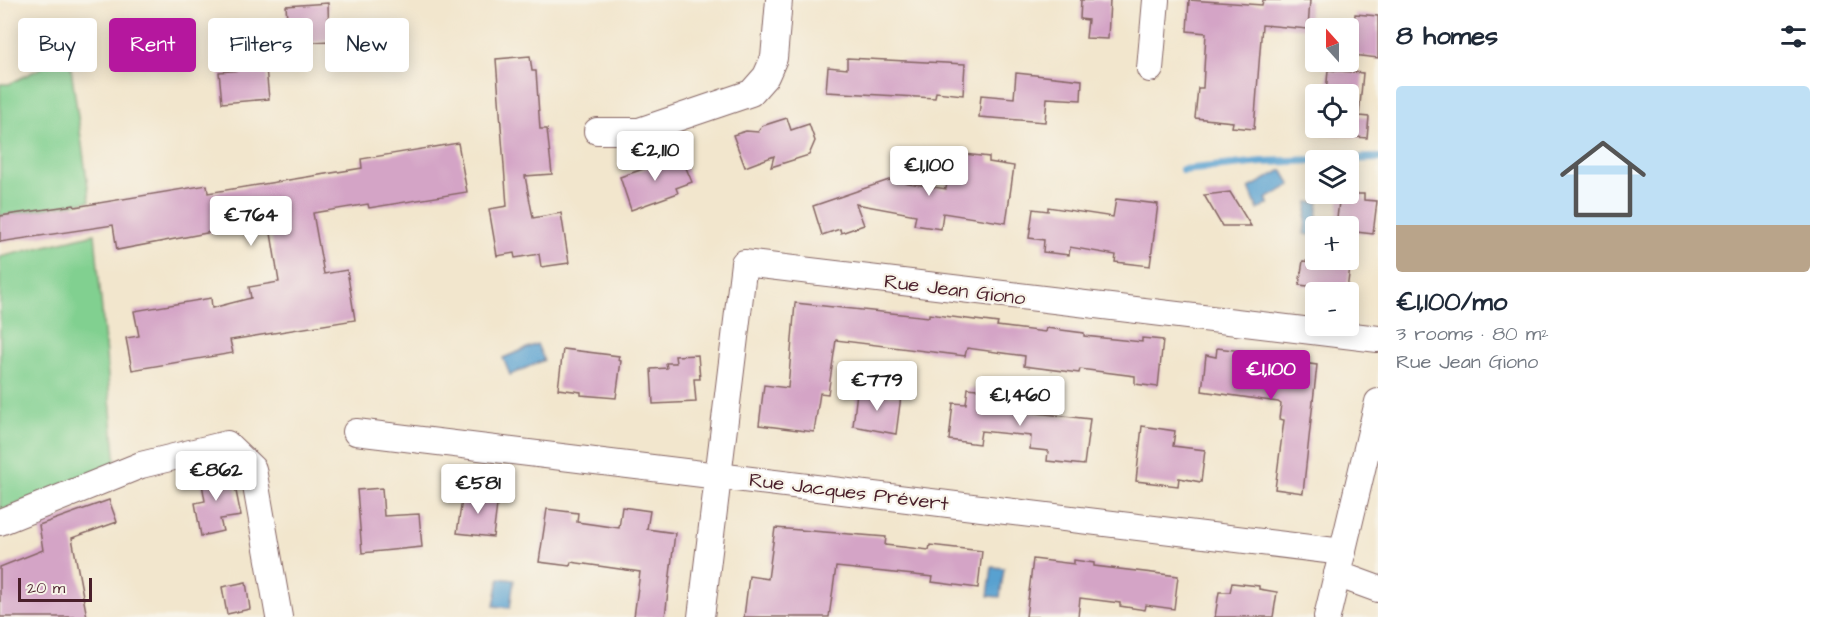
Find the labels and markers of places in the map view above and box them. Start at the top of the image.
pin: €2,110 [606,131,704,182]
pin: €1,100 [880,146,978,197]
pin: €764 [215,196,287,247]
pin: €1,100 [1222,350,1320,401]
pin: €779 [841,361,913,412]
pin: €1,460 [971,376,1069,427]
pin: €862 [180,451,252,502]
pin: €581 [442,464,514,515]

